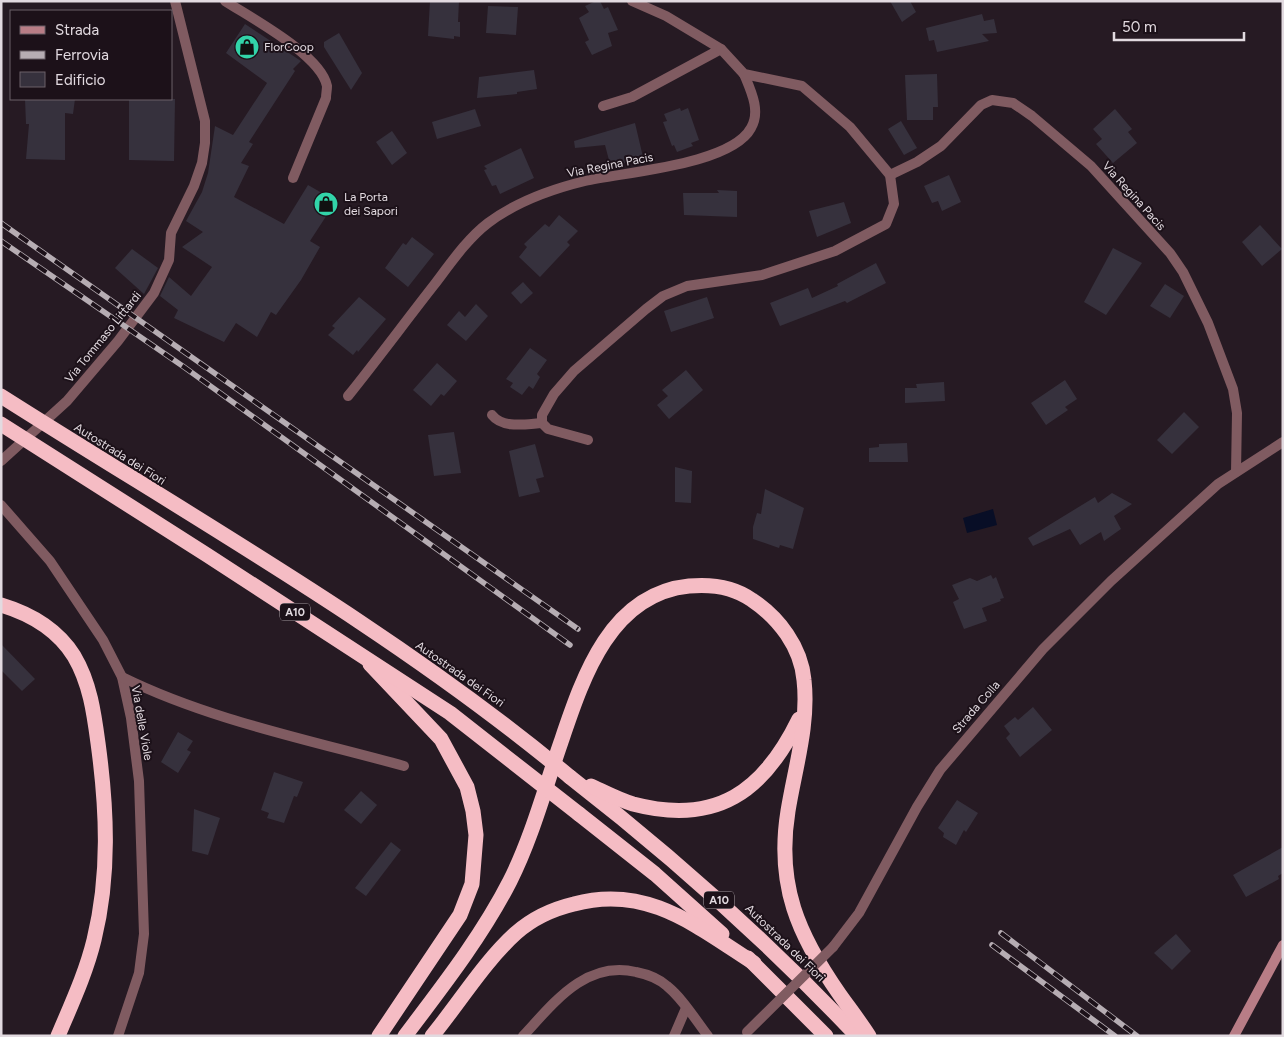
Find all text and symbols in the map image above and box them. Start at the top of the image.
legend [10,10,172,100]
scale bar [1114,10,1244,42]
text: 50 m [1122,18,1157,36]
text: Strada [55,21,99,39]
shop icon: FlorCoop [234,34,260,60]
place label: FlorCoop [264,40,314,54]
text: Ferrovia [55,46,109,64]
text: Edificio [55,71,106,89]
street label: Via Regina Pacis [566,150,655,180]
street label: Via Regina Pacis [1099,159,1169,234]
place label: La Porta dei Sapori [344,190,398,218]
shop icon: La Porta dei Sapori [313,191,339,217]
street label: Via Tommaso Littardi [62,289,144,385]
street label: Autostrada dei Fiori [72,420,168,488]
road number: A10 [280,604,310,620]
street label: Autostrada dei Fiori [413,638,507,710]
street label: Strada Colla [949,678,1003,736]
street label: Via delle Viole [129,684,156,762]
road number: A10 [704,892,734,908]
street label: Autostrada dei Fiori [742,901,828,985]

